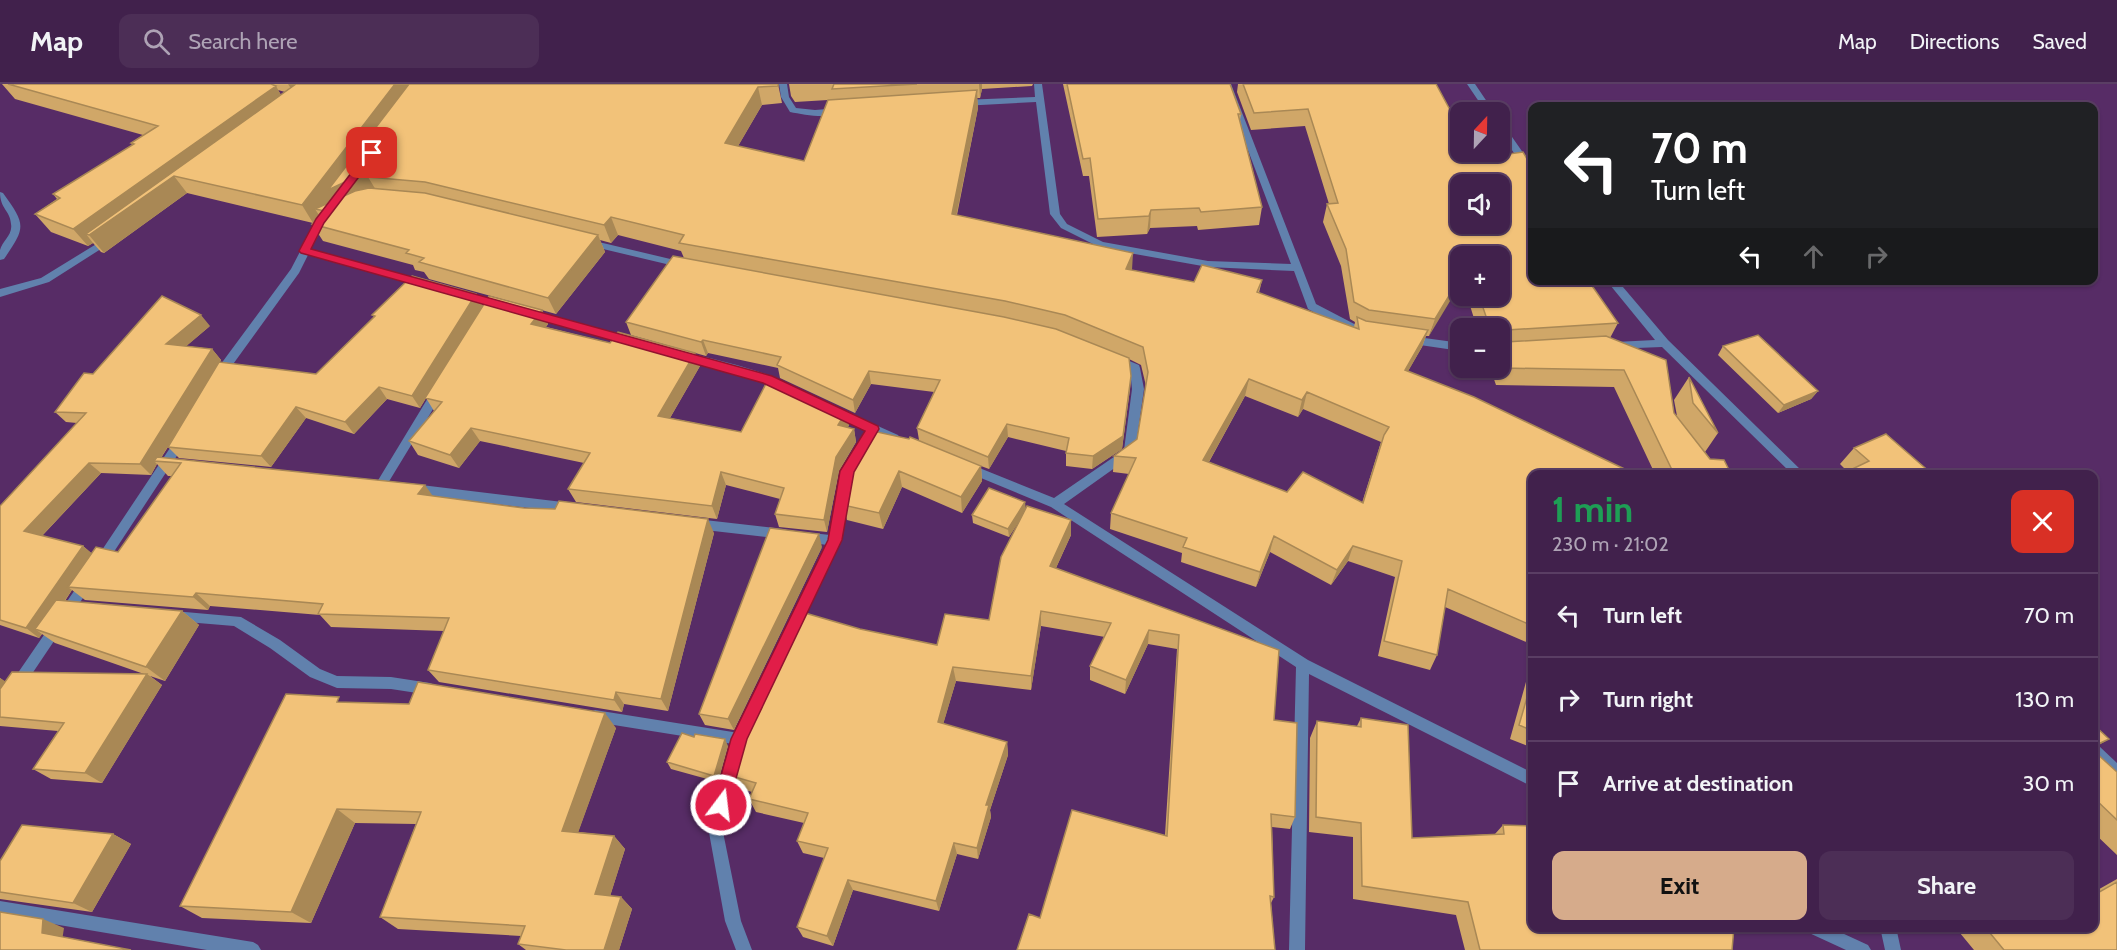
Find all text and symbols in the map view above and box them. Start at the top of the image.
search box [119,14,539,68]
text: Map [30,24,83,58]
icon: search [140,25,173,58]
text: Search here [188,28,297,55]
text: Map [1838,29,1877,54]
text: Directions [1910,29,1999,54]
text: Saved [2032,29,2087,54]
north arrow [1450,102,1510,162]
map controls [1450,102,1510,378]
text: 70 m [1651,122,1748,174]
icon: left [1552,126,1630,204]
pin [346,127,397,178]
icon: arrive [355,136,388,169]
button: sound [1450,174,1510,234]
text: Turn left [1651,174,1745,207]
icon: left [1734,240,1767,273]
icon: ahead [1797,240,1830,273]
icon: right [1860,240,1893,273]
button: + [1450,246,1510,306]
button: − [1450,318,1510,378]
text: 1 min [1552,487,1633,531]
button: close [2011,490,2074,553]
text: 230 m · 21:02 [1552,532,1669,556]
icon: left [1552,599,1585,632]
text: Turn left [1603,602,1682,629]
text: 70 m [2024,602,2074,629]
icon: right [1552,683,1585,716]
text: Turn right [1603,686,1693,713]
text: 130 m [2015,686,2074,713]
icon: arrive [1552,767,1585,800]
text: Arrive at destination [1603,770,1793,797]
text: 30 m [2022,770,2074,797]
position arrow [689,773,753,837]
button: Exit [1552,851,1807,920]
button: Share [1819,851,2074,920]

